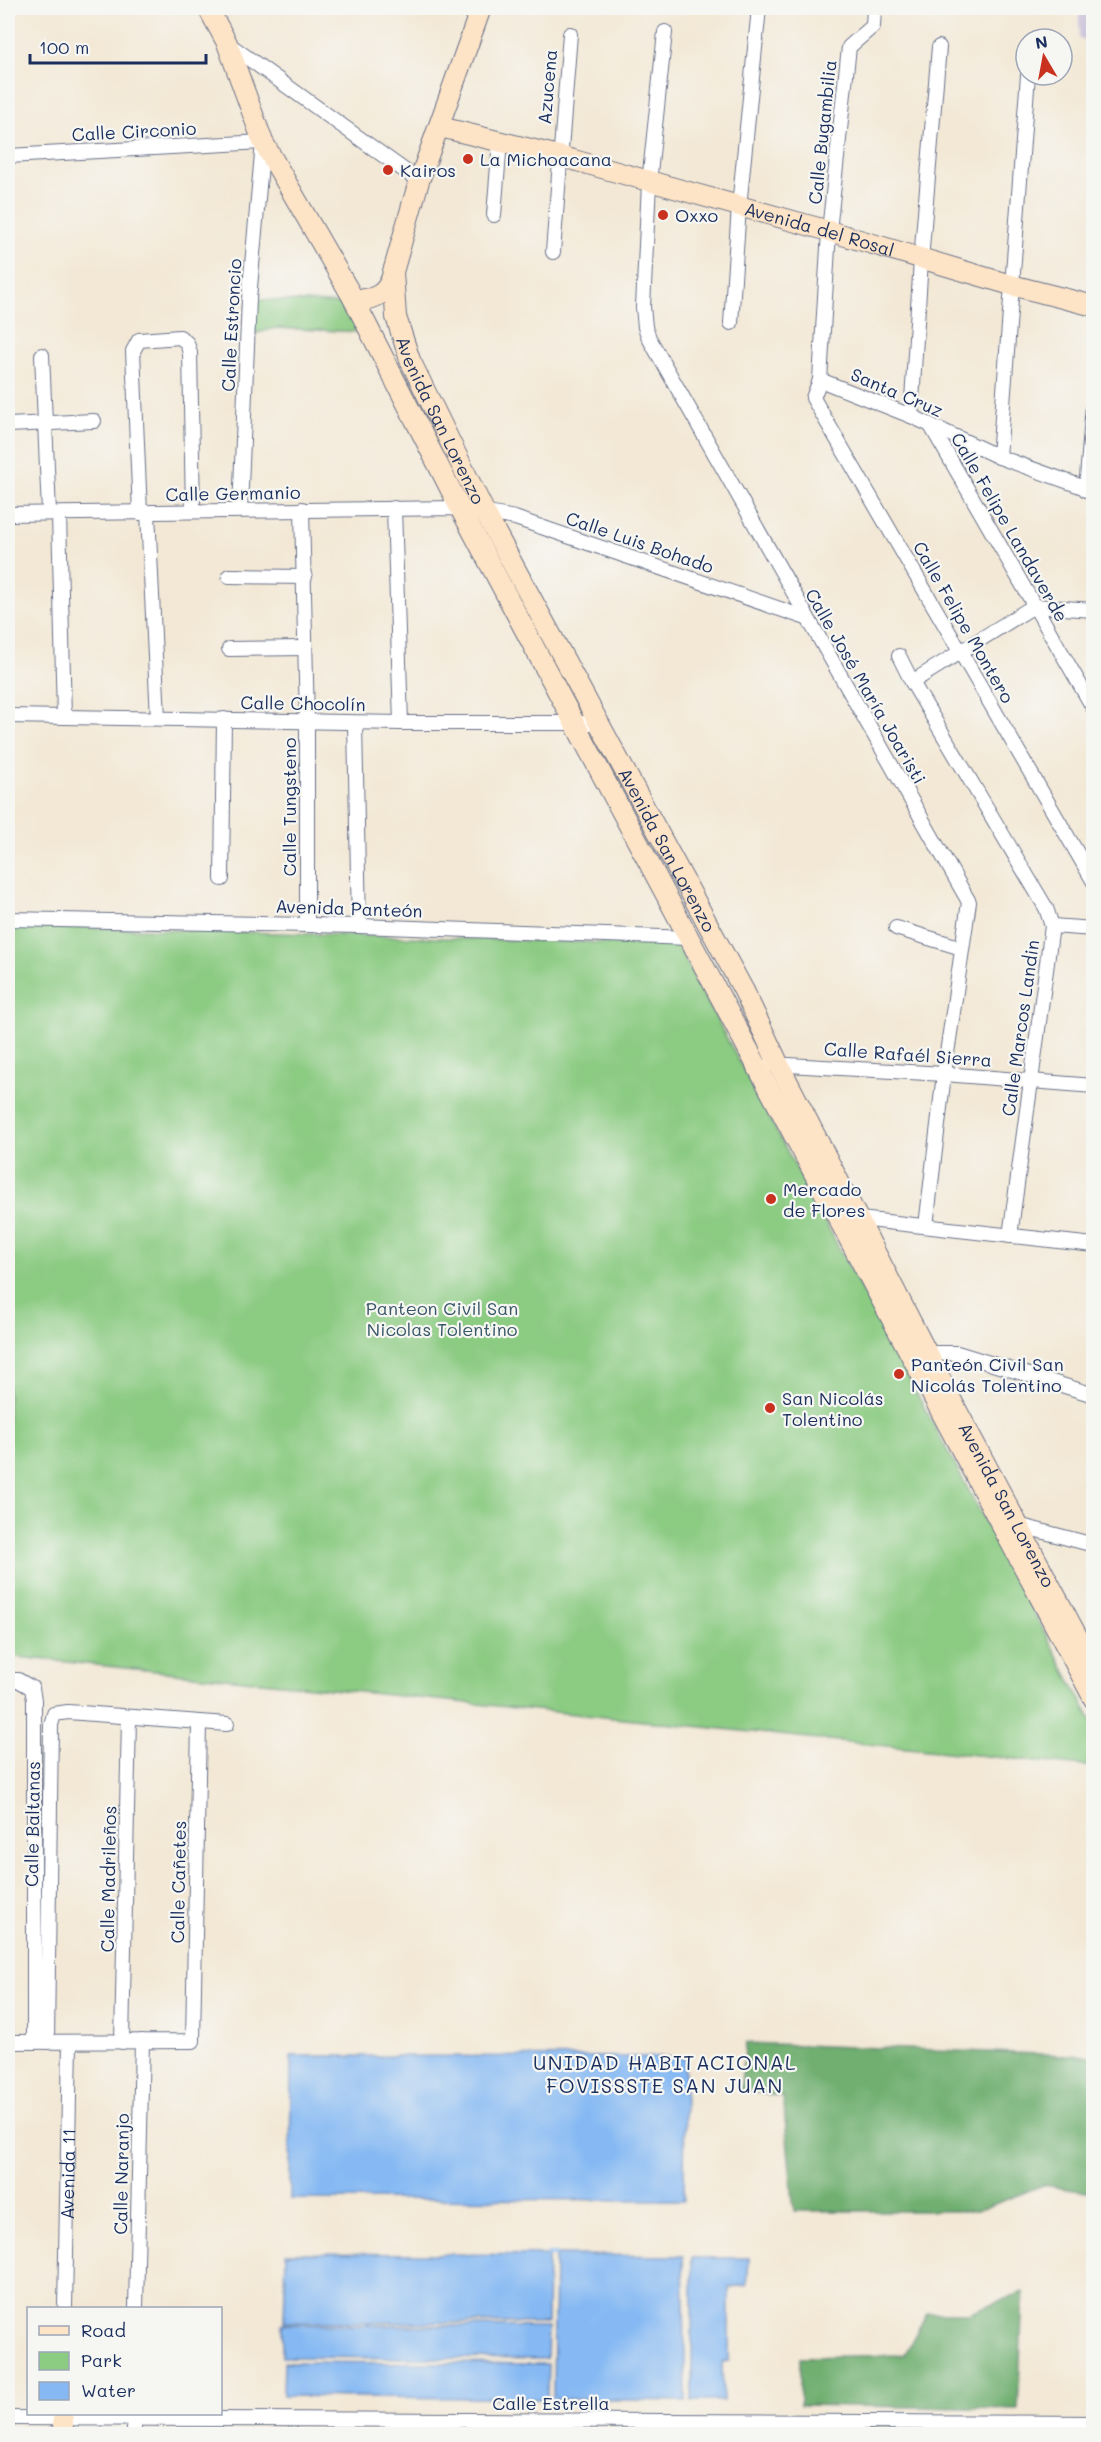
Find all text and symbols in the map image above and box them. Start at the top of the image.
scale bar [30,27,206,65]
north arrow [1014,27,1074,87]
text: N [1033,30,1049,53]
text: 100 m [39,35,89,59]
street label: Azucena [532,48,562,126]
street label: Calle Bugambilia [802,59,842,205]
street label: Calle Circonio [71,116,197,146]
place label: La Michoacana [480,147,612,171]
marker: La Michoacana [461,152,475,166]
place label: Kairos [400,158,456,182]
marker: Kairos [381,163,395,177]
street label: Avenida del Rosal [742,196,897,262]
place label: Oxxo [675,203,719,227]
marker: Oxxo [656,208,670,222]
street label: Calle Estroncio [216,257,246,392]
street label: Avenida San Lorenzo [391,333,491,508]
street label: Santa Cruz [847,362,947,422]
street label: Calle Felipe Landaverde [946,428,1074,626]
street label: Calle Germanio [165,480,301,506]
street label: Calle Luis Bohado [563,505,717,579]
street label: Calle Felipe Montero [908,537,1020,708]
street label: Calle José María Joaristi [800,584,932,788]
street label: Calle Chocolín [240,690,366,716]
street label: Calle Tungsteno [277,737,301,876]
street label: Avenida San Lorenzo [613,763,722,936]
street label: Avenida Panteón [275,893,423,923]
street label: Calle Marcos Landin [996,938,1044,1118]
street label: Calle Rafaél Sierra [823,1036,993,1072]
place label: Mercado de Flores [783,1177,866,1222]
marker: Mercado de Flores [764,1192,778,1206]
park label: Panteon Civil San Nicolas Tolentino [366,1296,518,1341]
place label: Panteón Civil San Nicolás Tolentino [911,1352,1064,1397]
marker: Panteón Civil San Nicolás Tolentino [892,1367,906,1381]
place label: San Nicolás Tolentino [782,1386,884,1431]
marker: San Nicolás Tolentino [763,1401,777,1415]
street label: Avenida San Lorenzo [953,1418,1061,1592]
street label: Calle Baltanas [19,1761,45,1887]
street label: Calle Madrileños [95,1806,121,1952]
street label: Calle Cañetes [165,1820,191,1944]
district label: UNIDAD HABITACIONAL FOVISSSTE SAN JUAN [533,2049,797,2098]
street label: Calle Naranjo [108,2113,134,2235]
street label: Avenida 11 [55,2128,80,2220]
legend [27,2307,222,2415]
text: Road [81,2318,126,2342]
text: Park [81,2348,122,2372]
text: Water [81,2378,136,2402]
street label: Calle Estrella [492,2391,610,2415]

